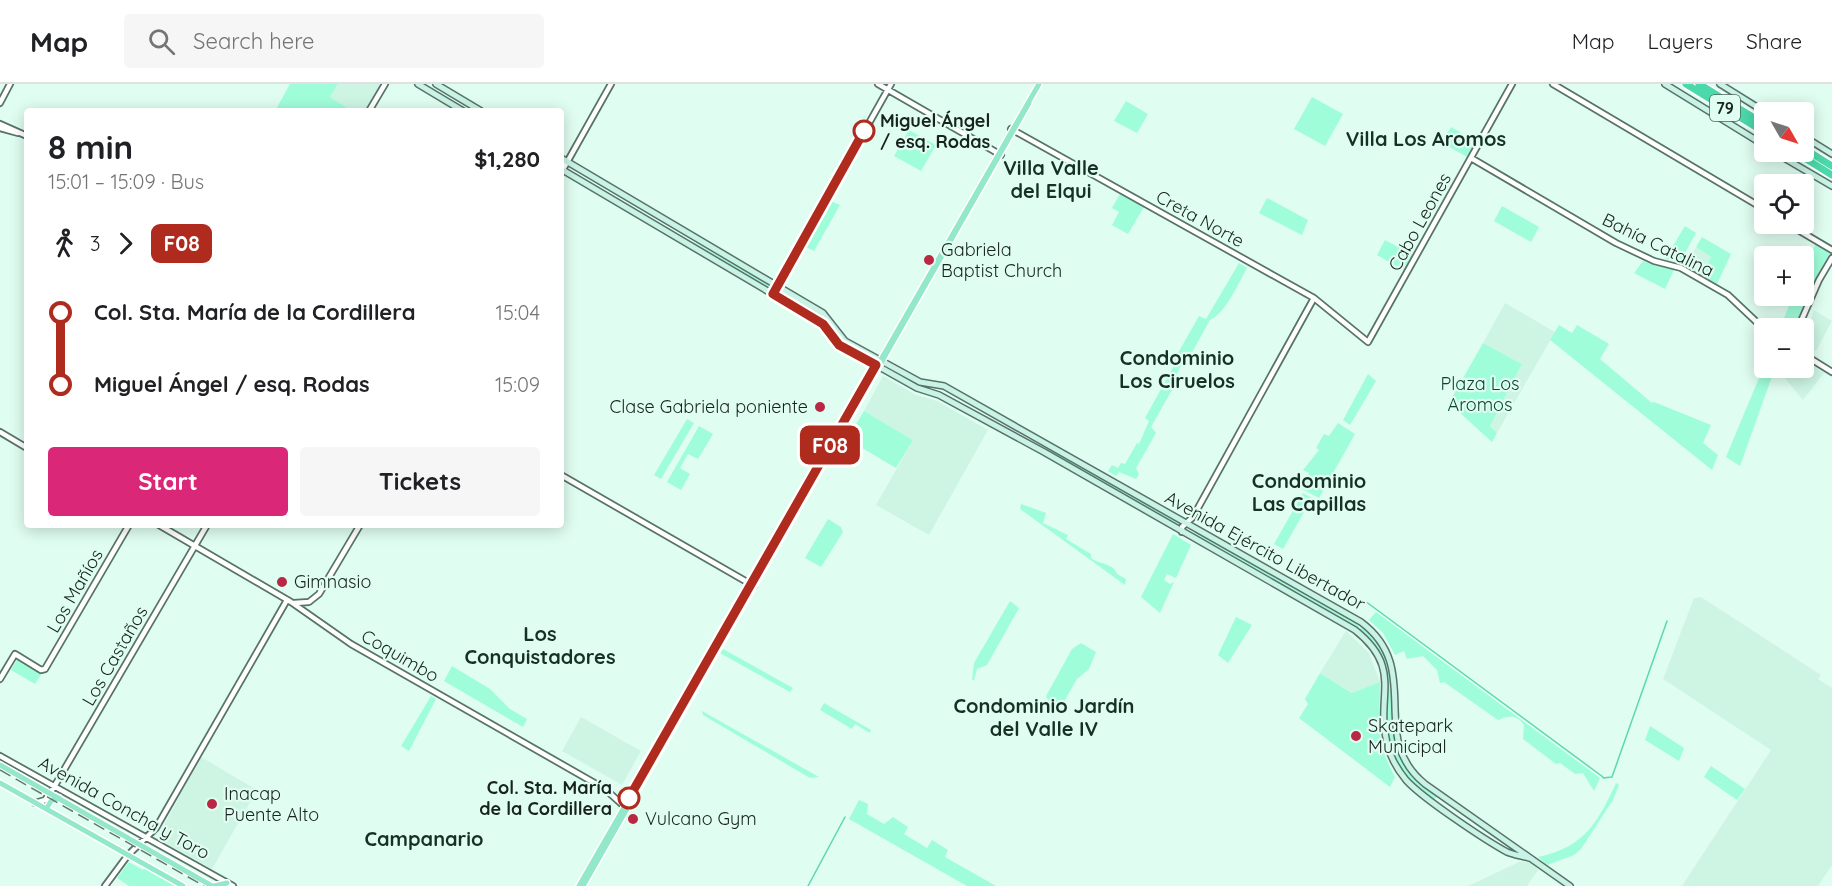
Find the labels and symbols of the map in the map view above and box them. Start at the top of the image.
road number: 79 [1710,95,1740,121]
north arrow [1754,102,1814,162]
place label: Miguel Ángel / esq. Rodas [880,109,991,153]
marker: Miguel Ángel / esq. Rodas [853,120,875,142]
district label: Villa Los Aromos [1346,126,1506,151]
district label: Villa Valle del Elqui [1003,155,1099,203]
street label: Cabo Leones [1383,169,1456,275]
street label: Creta Norte [1152,185,1248,252]
street label: Bahía Catalina [1599,208,1718,282]
place label: Gabriela Baptist Church [941,238,1062,282]
marker: Gabriela Baptist Church [922,253,936,267]
district label: Condominio Los Ciruelos [1119,345,1235,393]
park label: Plaza Los Aromos [1440,372,1520,416]
place label: Clase Gabriela poniente [609,395,808,418]
marker: Clase Gabriela poniente [813,400,827,414]
line badge: F08 [796,426,864,464]
district label: Condominio Las Capillas [1252,468,1366,516]
street label: Avenida Ejército Libertador [1161,486,1370,615]
street label: Los Mañíos [41,545,108,637]
place label: Gimnasio [294,570,371,593]
marker: Gimnasio [275,575,289,589]
street label: Los Castaños [77,602,152,710]
district label: Los Conquistadores [464,621,616,669]
street label: Coquimbo [357,624,443,687]
district label: Condominio Jardín del Valle IV [954,693,1134,741]
place label: Skatepark Municipal [1368,714,1453,758]
marker: Skatepark Municipal [1349,729,1363,743]
street label: Avenida Concha y Toro [35,751,214,864]
place label: Col. Sta. María de la Cordillera [479,776,612,820]
place label: Inacap Puente Alto [224,782,319,826]
marker: Col. Sta. María de la Cordillera [618,787,640,809]
marker: Inacap Puente Alto [205,797,219,811]
place label: Vulcano Gym [645,807,757,830]
marker: Vulcano Gym [626,812,640,826]
district label: Campanario [364,826,484,851]

